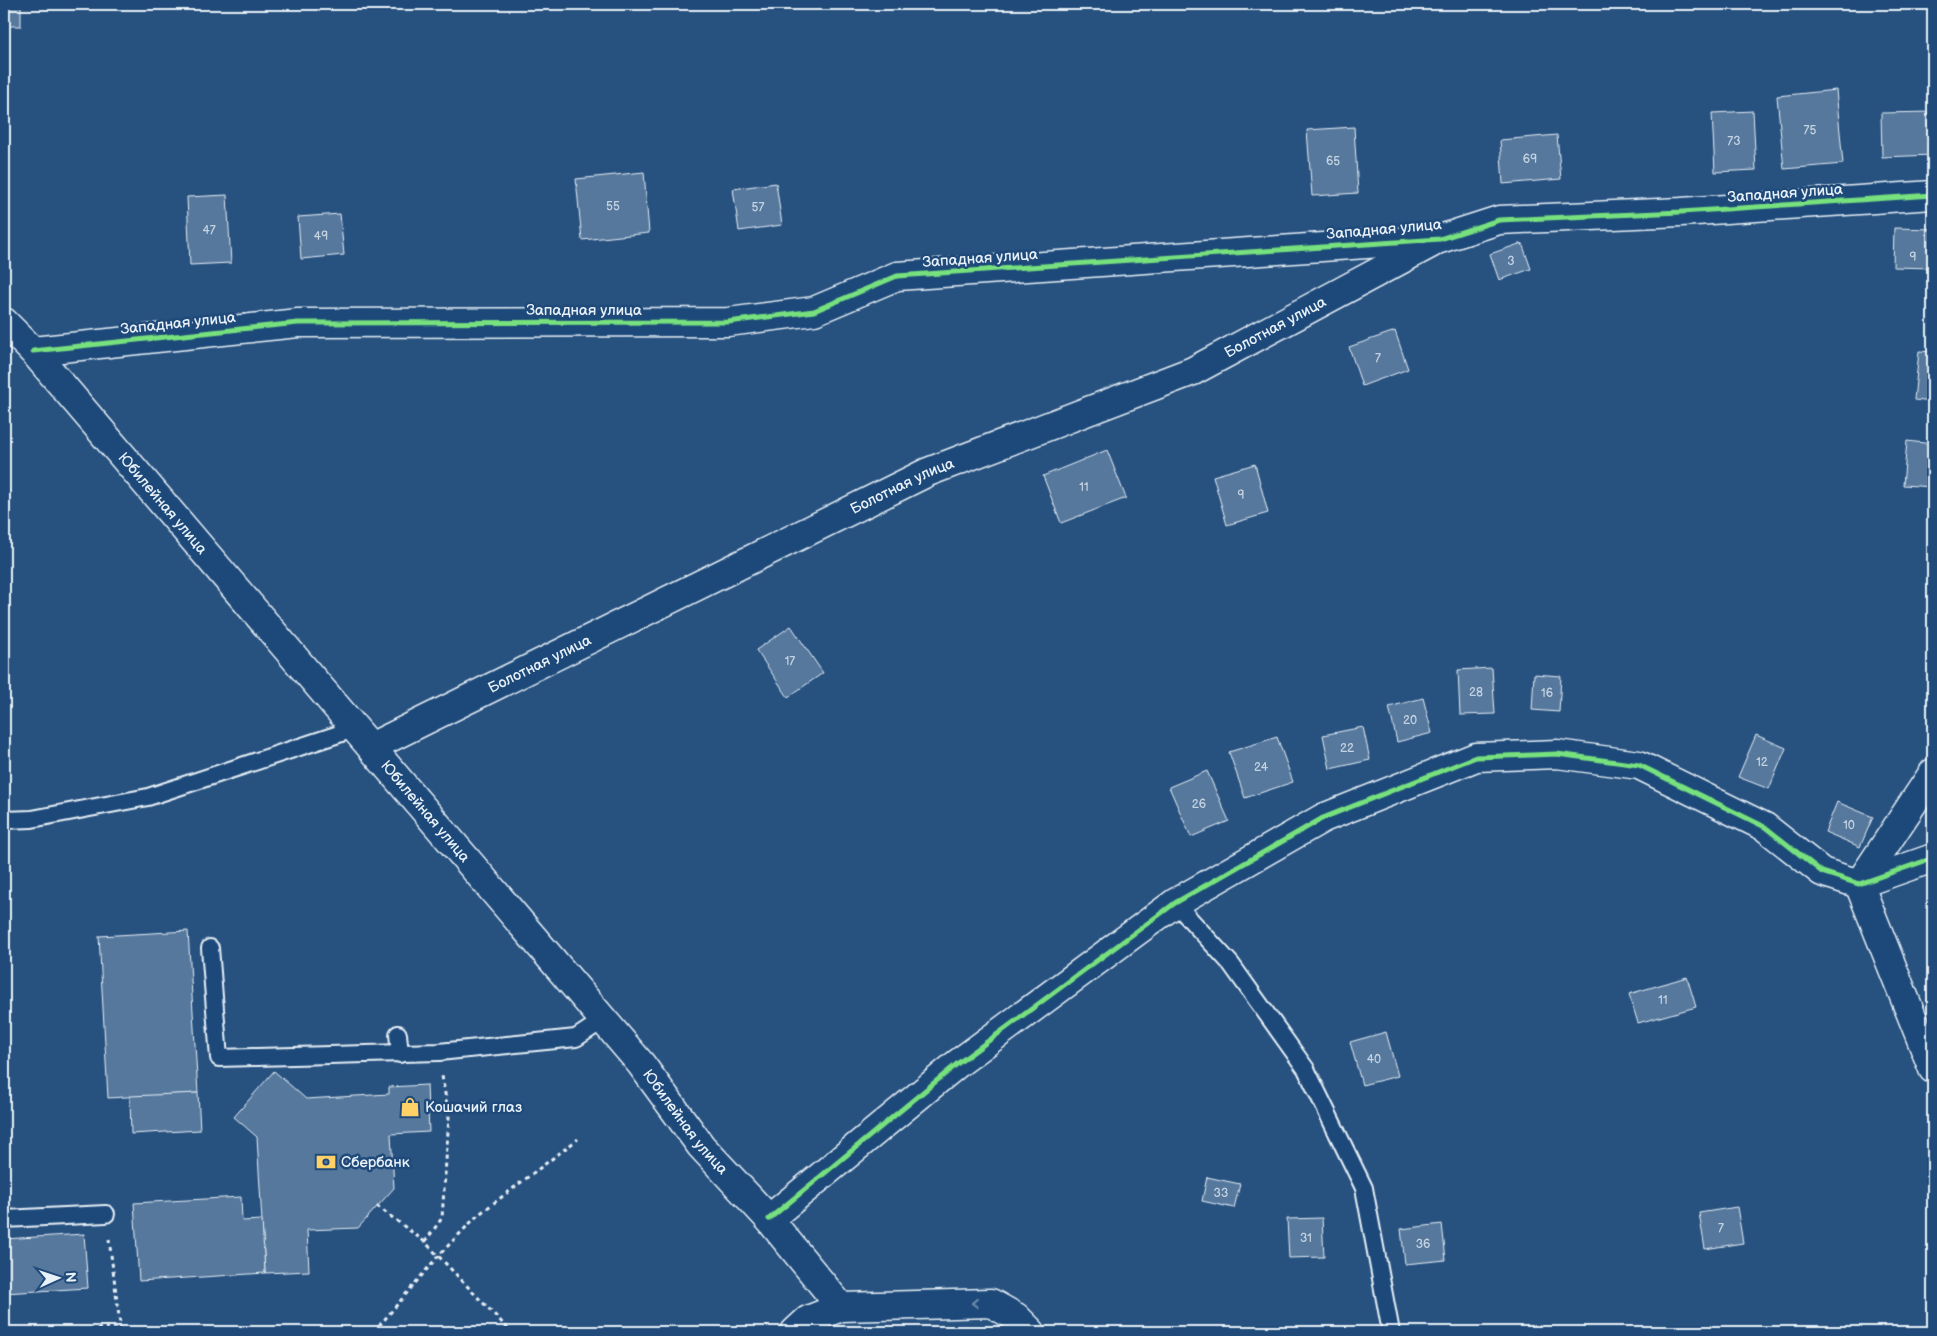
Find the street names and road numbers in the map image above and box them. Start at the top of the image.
street label: Западная улица [1727,180,1843,207]
street label: Западная улица [1326,215,1443,244]
street label: Западная улица [922,245,1038,272]
street label: Болотная улица [1221,292,1330,362]
street label: Западная улица [526,301,642,320]
street label: Западная улица [120,308,237,339]
street label: Юбилейная улица [114,449,211,558]
street label: Болотная улица [847,454,957,519]
street label: Болотная улица [485,631,595,698]
street label: Юбилейная улица [376,757,474,867]
street label: Юбилейная улица [638,1066,732,1179]

